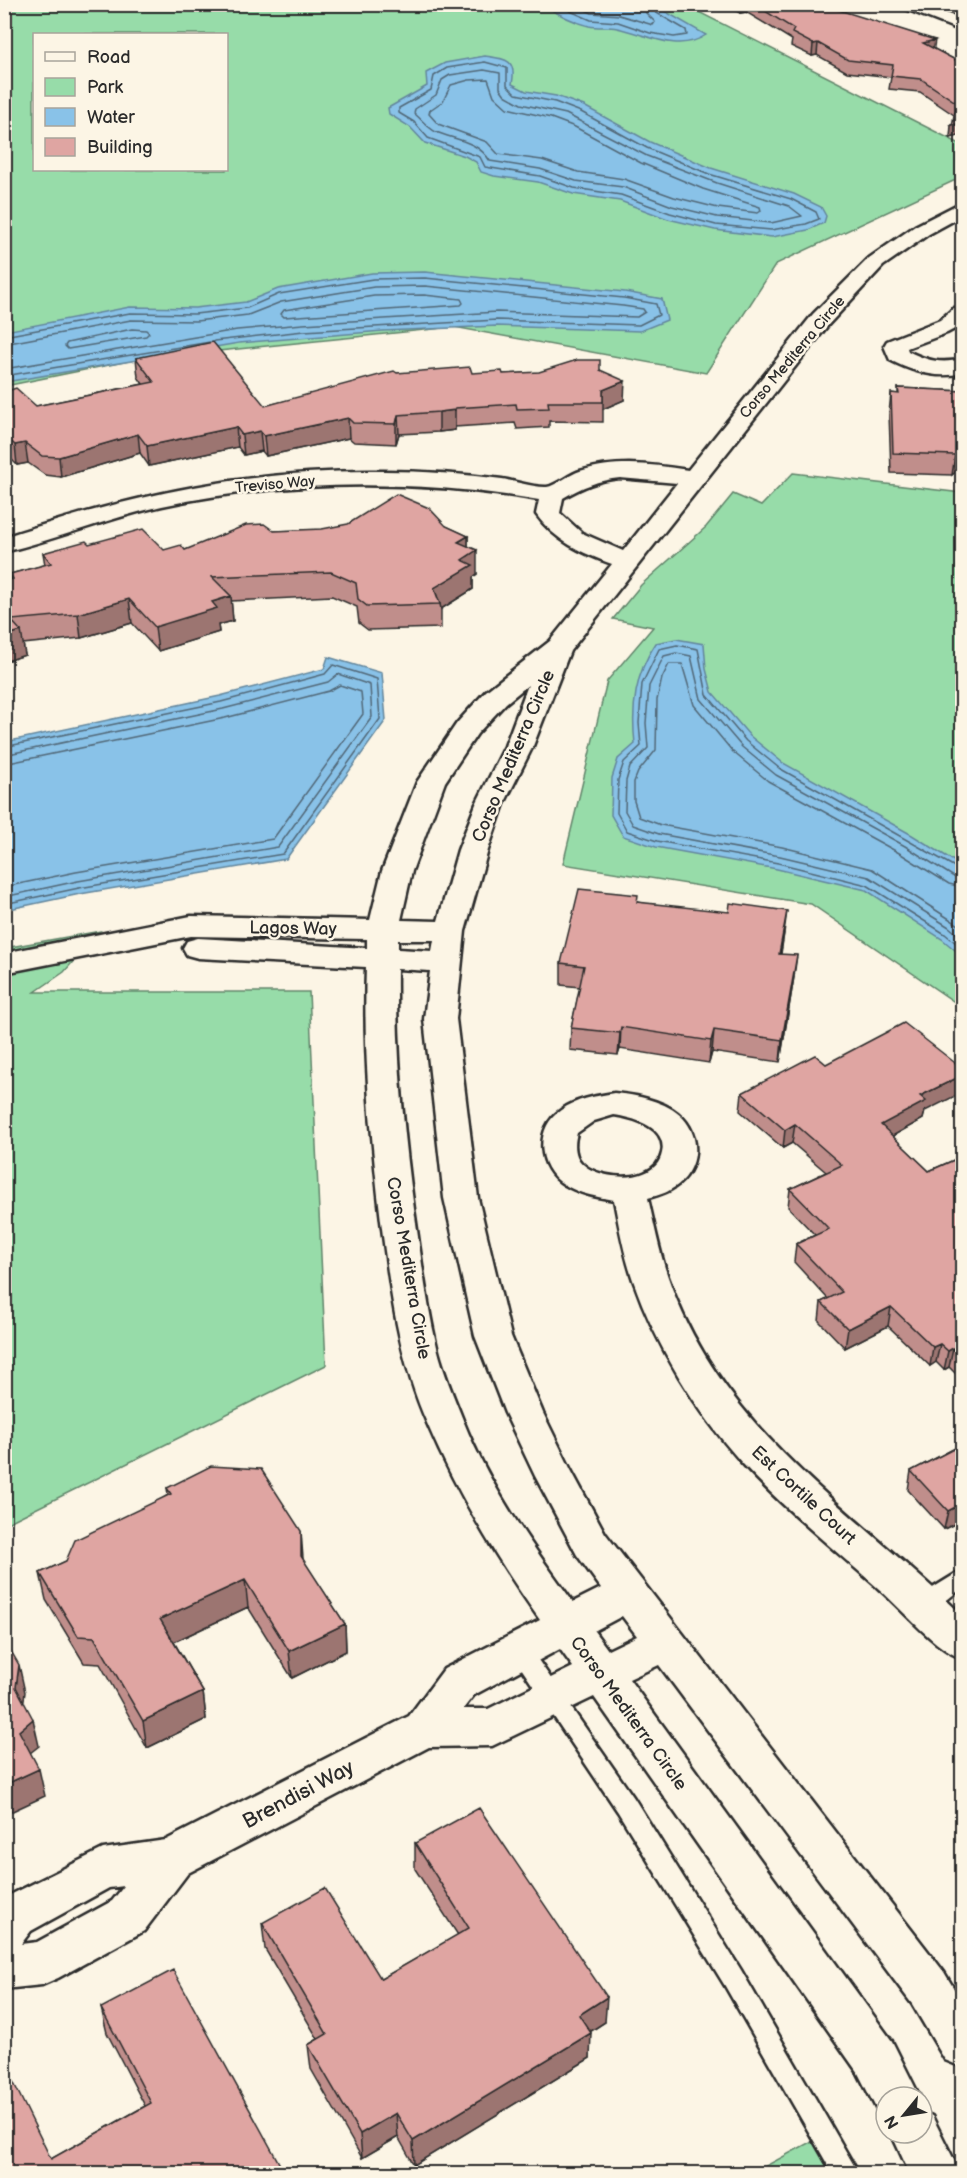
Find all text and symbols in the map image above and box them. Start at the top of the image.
legend [33,33,228,171]
text: Road [87,47,131,68]
text: Park [87,77,123,98]
text: Water [87,107,135,128]
text: Building [87,137,153,158]
street label: Corso Mediterra Circle [736,292,849,422]
street label: Treviso Way [234,472,316,497]
street label: Corso Mediterra Circle [468,667,559,845]
street label: Lagos Way [249,917,338,940]
street label: Corso Mediterra Circle [382,1175,435,1361]
street label: Est Cortile Court [747,1442,861,1549]
street label: Corso Mediterra Circle [566,1632,692,1795]
street label: Brendisi Way [238,1754,359,1834]
north arrow [874,2085,934,2145]
text: N [881,2112,904,2132]

